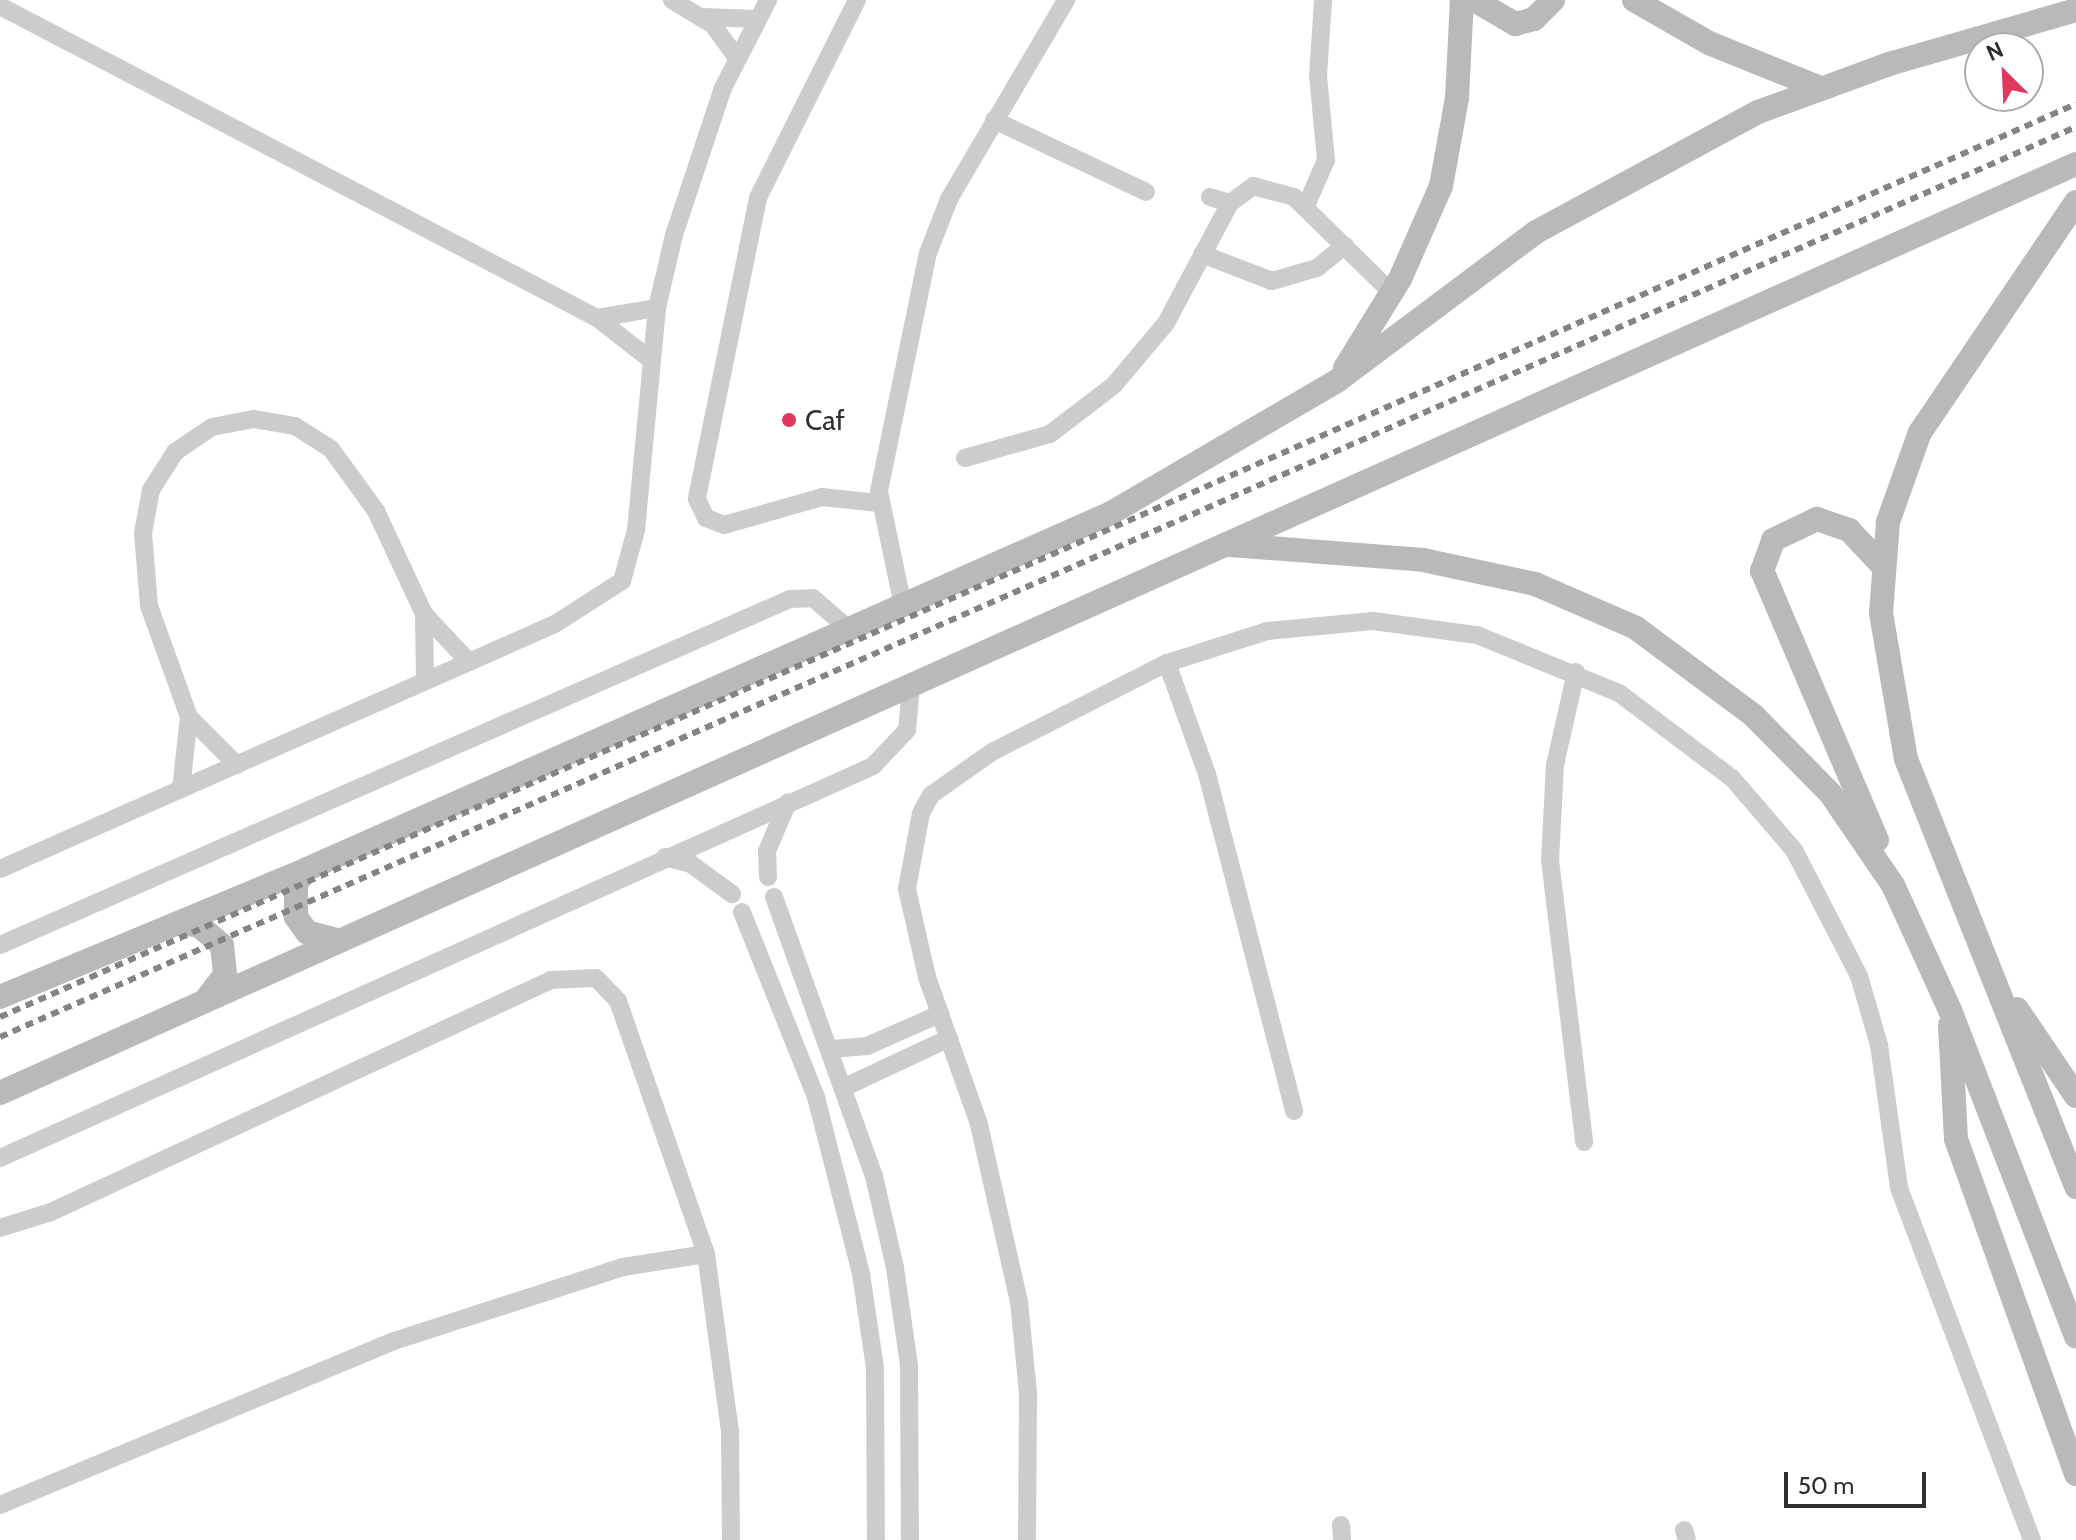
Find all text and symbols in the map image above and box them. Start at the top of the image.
north arrow [1964,32,2044,112]
text: N [1982,36,2007,67]
place label: Caf [805,403,845,437]
marker: Caf [780,411,798,429]
scale bar [1788,1456,1930,1506]
text: 50 m [1798,1471,1854,1500]

